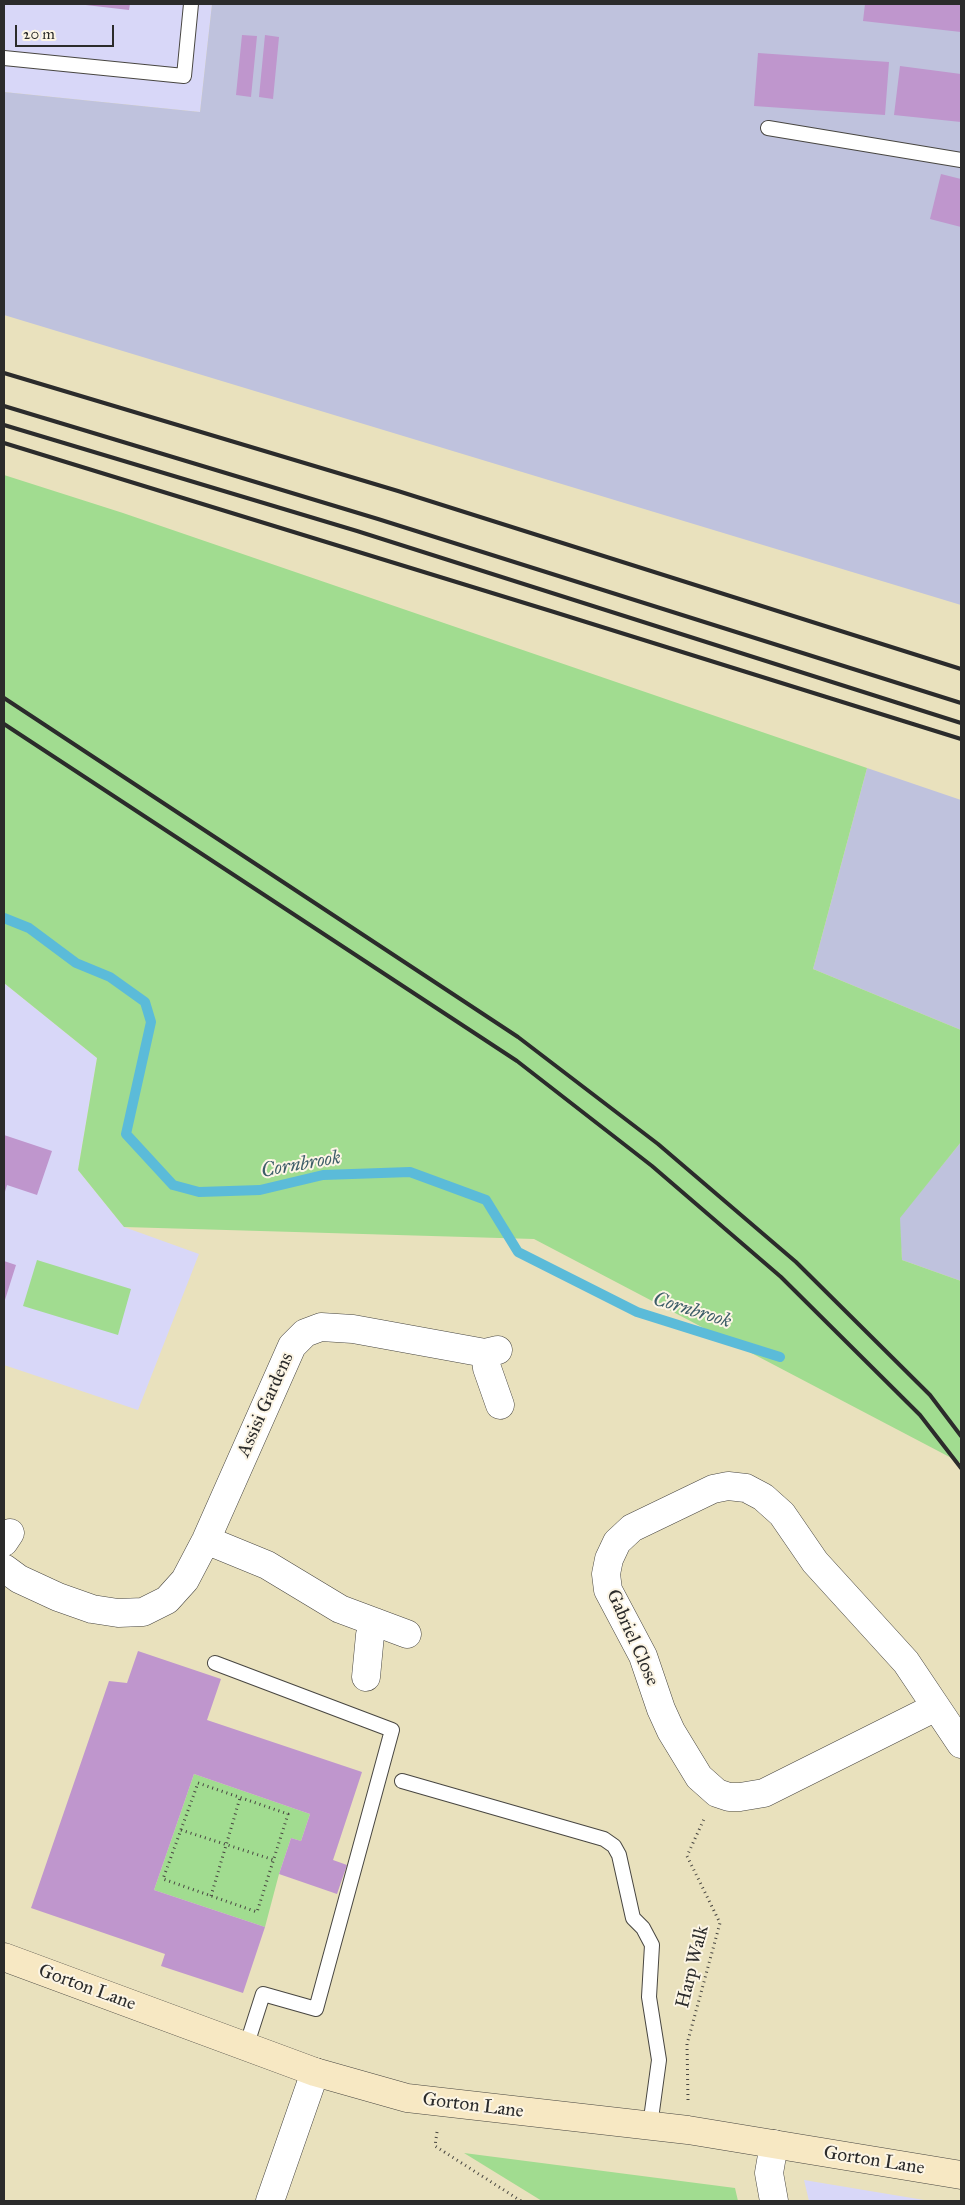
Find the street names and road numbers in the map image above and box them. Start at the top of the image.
street label: Assisi Gardens [233,1349,299,1461]
street label: Gabriel Close [601,1586,663,1690]
street label: Harp Walk [672,1923,714,2011]
street label: Gorton Lane [35,1960,139,2016]
street label: Gorton Lane [421,2088,525,2124]
street label: Gorton Lane [822,2142,926,2180]

